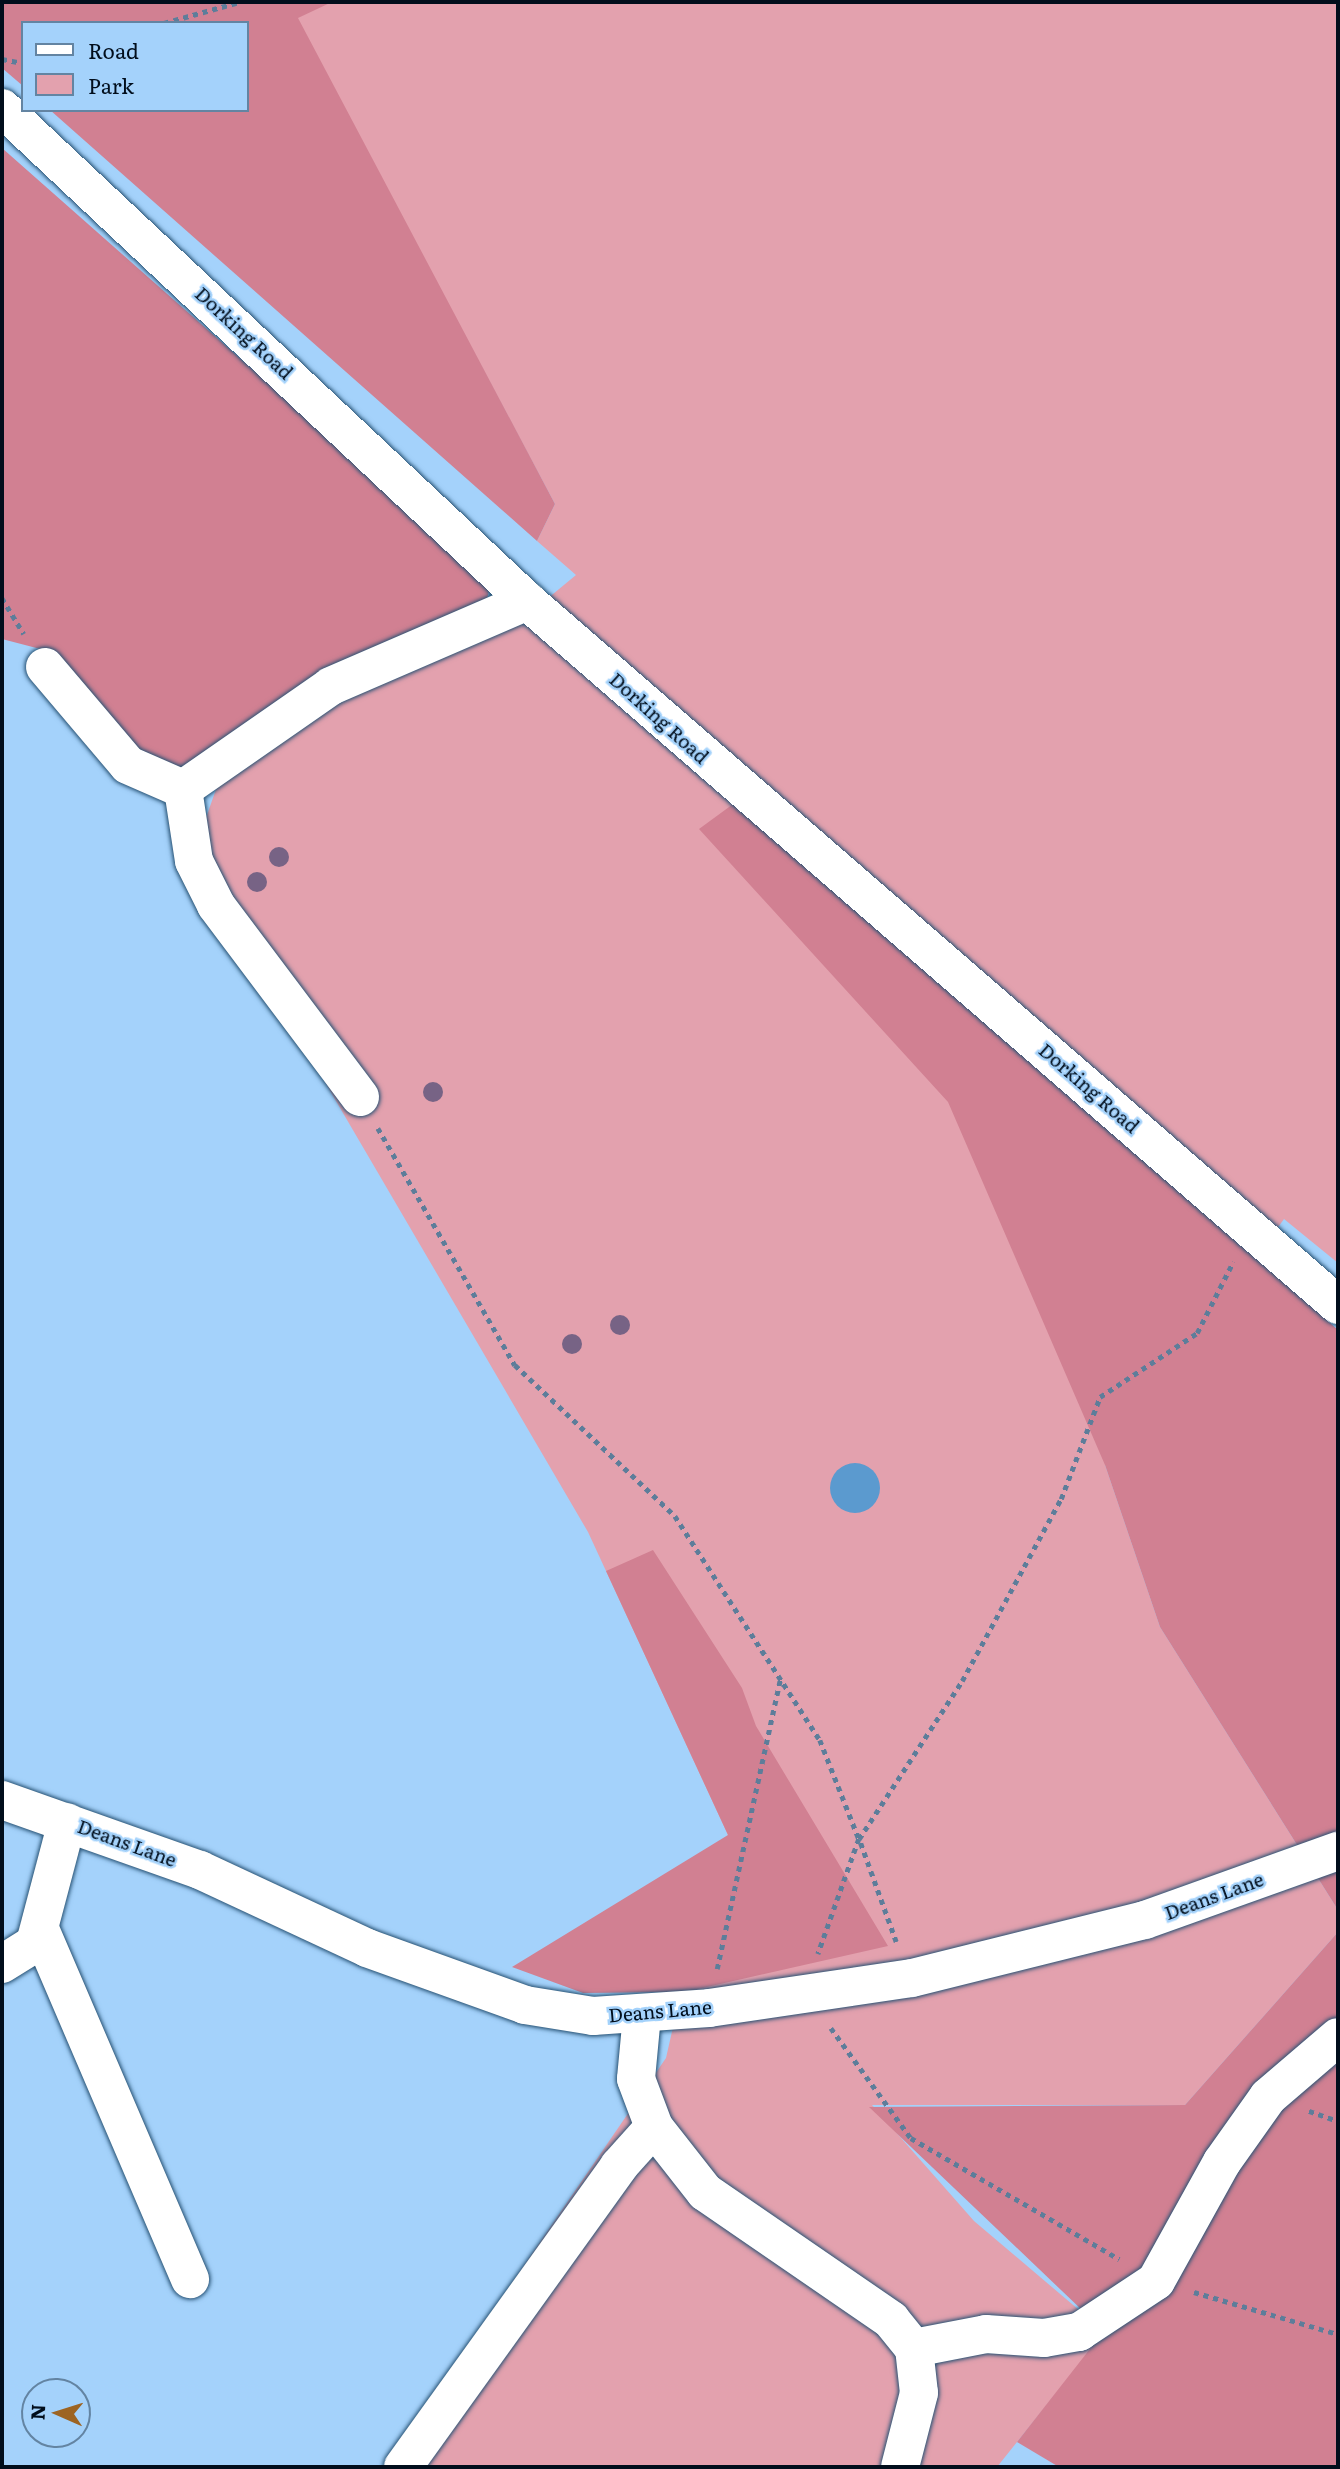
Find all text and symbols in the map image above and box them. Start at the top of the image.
legend [21,21,248,112]
text: Road [88,34,139,65]
text: Park [88,69,134,100]
street label: Dorking Road [190,282,298,384]
street label: Dorking Road [605,668,713,768]
street label: Dorking Road [1034,1038,1144,1138]
street label: Deans Lane [74,1815,180,1871]
street label: Deans Lane [1161,1868,1267,1924]
street label: Deans Lane [607,1995,713,2027]
north arrow [21,2378,91,2448]
text: N [23,2403,51,2421]

